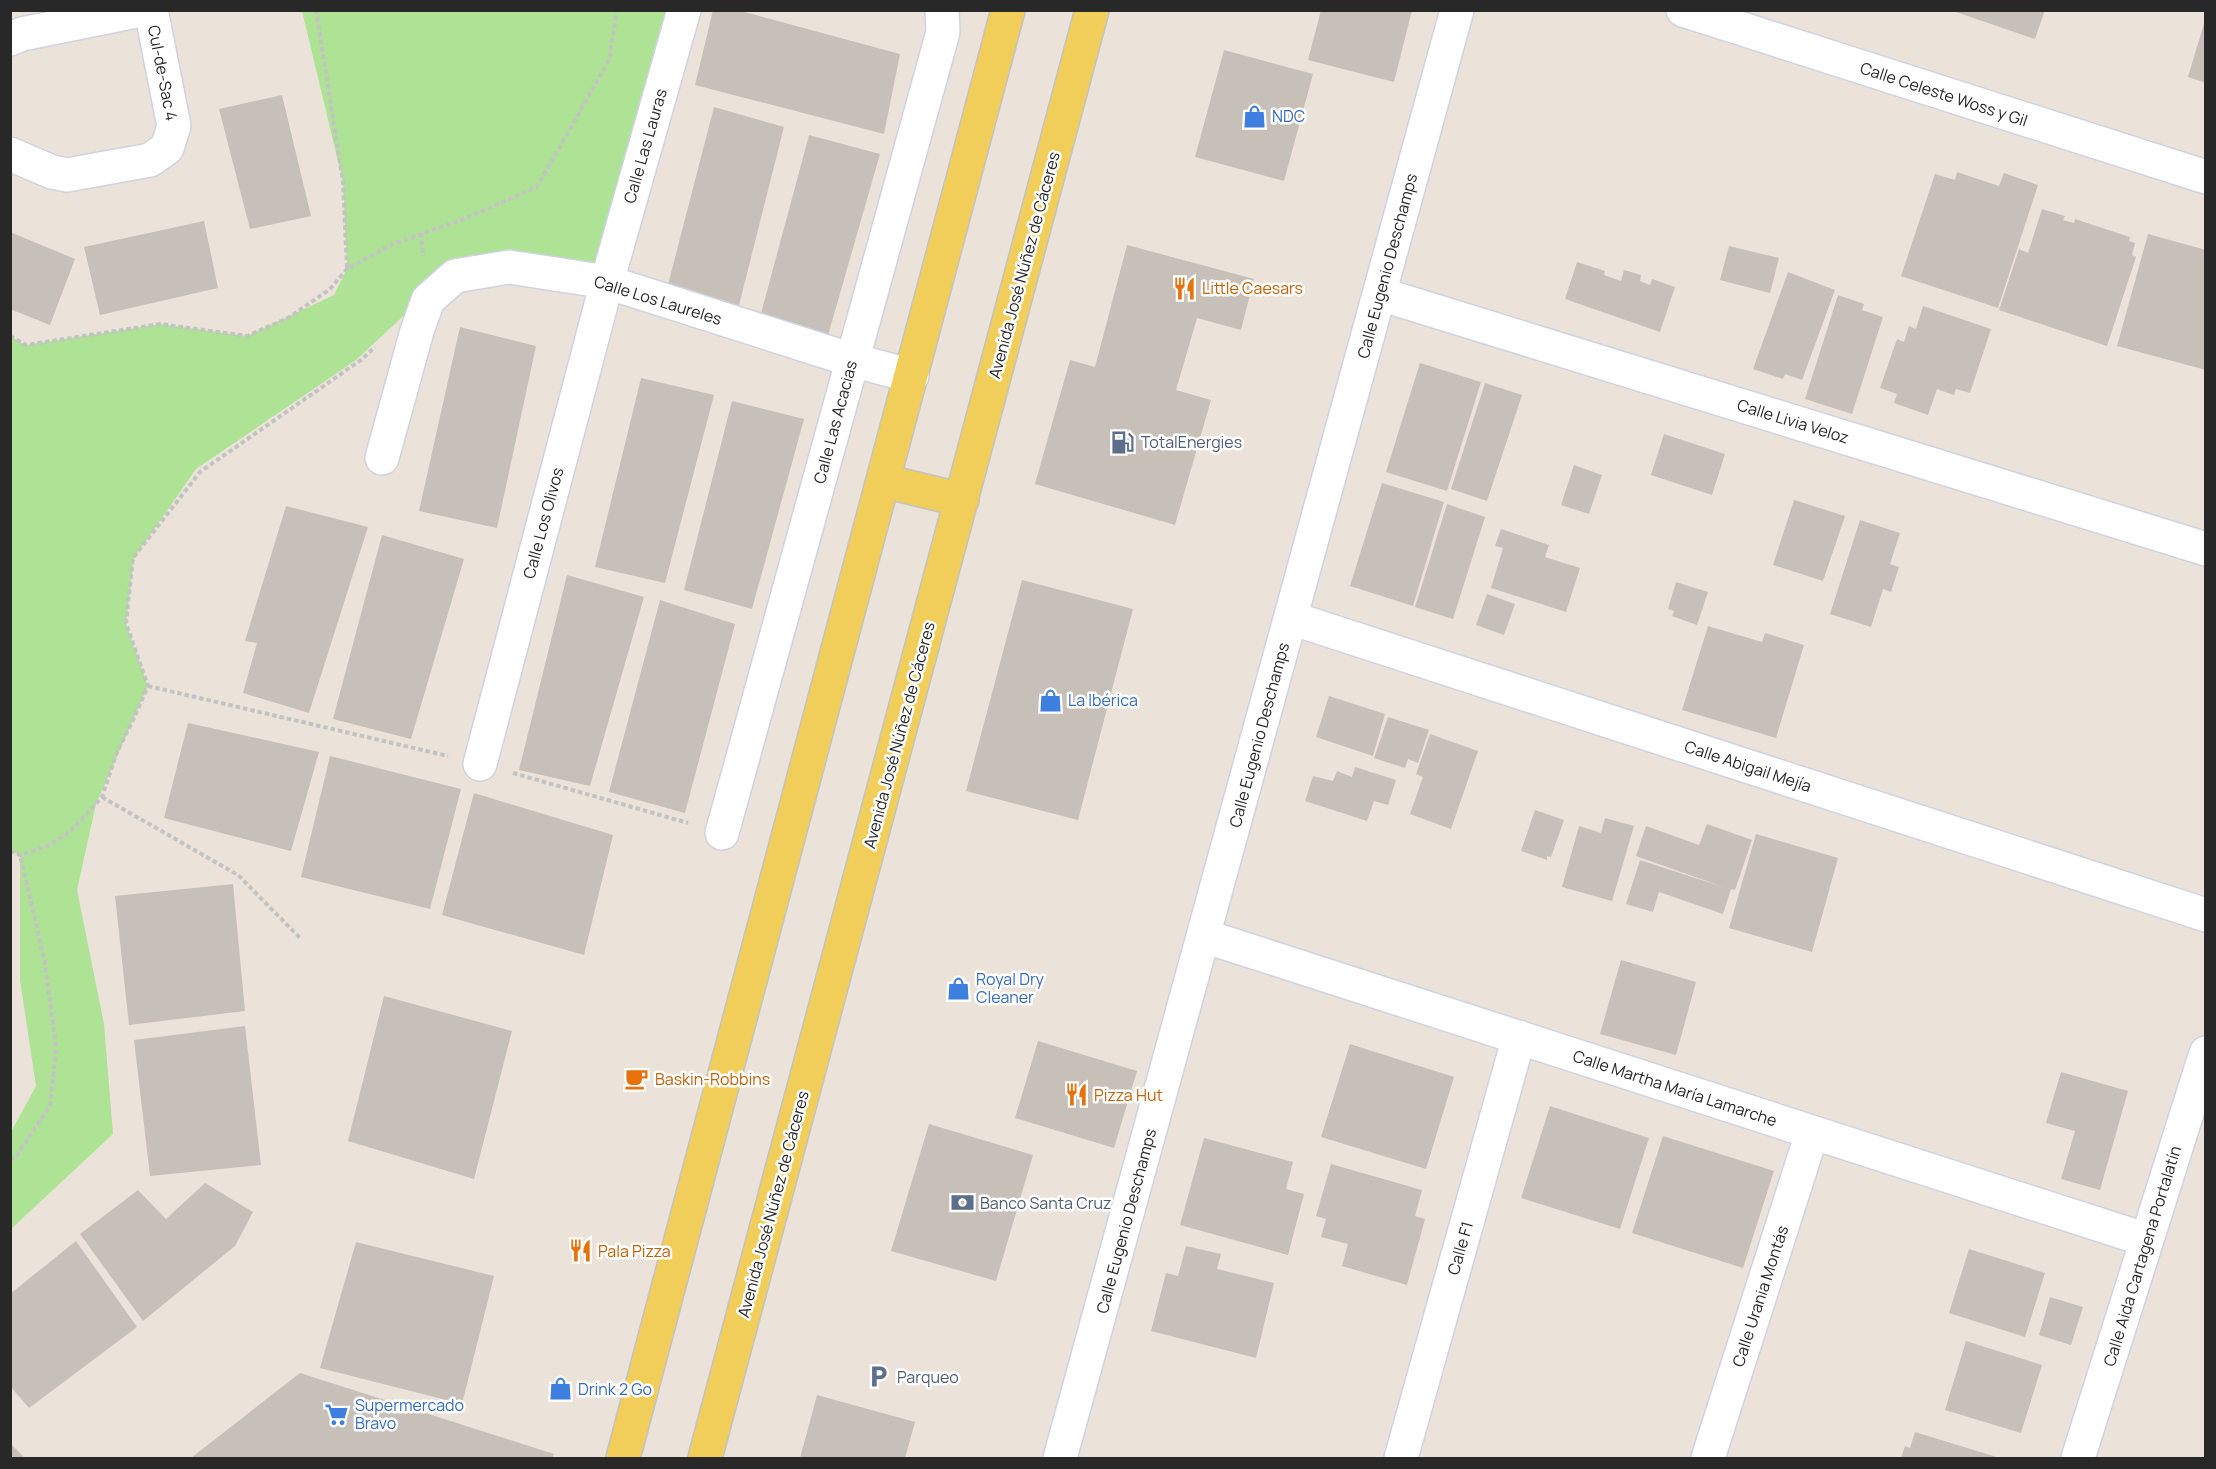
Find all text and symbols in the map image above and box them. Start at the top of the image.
street label: Cul-de-Sac 4 [143,23,183,123]
street label: Calle Celeste Woss y Gil [1857,56,2031,132]
street label: Calle Las Lauras [618,86,672,206]
shop icon: NDC [1241,103,1267,129]
place label: NDC [1272,105,1305,127]
street label: Avenida José Núñez de Cáceres [983,149,1065,381]
street label: Calle Eugenio Deschamps [1352,171,1422,361]
street label: Calle Los Laureles [591,270,725,330]
restaurant icon: Little Caesars [1171,275,1197,301]
place label: Little Caesars [1202,277,1303,299]
street label: Calle Las Acacias [808,358,862,486]
street label: Calle Livia Veloz [1734,394,1852,448]
fuel station icon: TotalEnergies [1110,429,1136,455]
place label: TotalEnergies [1141,431,1242,453]
street label: Calle Los Olivos [518,465,568,581]
street label: Avenida José Núñez de Cáceres [858,619,940,851]
street label: Calle Eugenio Deschamps [1224,640,1294,830]
shop icon: La Ibérica [1037,687,1063,713]
place label: La Ibérica [1068,689,1138,711]
street label: Calle Abigail Mejía [1682,735,1814,797]
place label: Royal Dry Cleaner [976,968,1045,1008]
shop icon: Royal Dry Cleaner [945,975,971,1001]
street label: Calle Martha María Lamarche [1570,1045,1780,1131]
cafe icon: Baskin-Robbins [624,1066,650,1092]
place label: Baskin-Robbins [655,1068,770,1090]
restaurant icon: Pizza Hut [1063,1082,1089,1108]
place label: Pizza Hut [1094,1084,1163,1106]
street label: Avenida José Núñez de Cáceres [732,1088,814,1320]
street label: Calle Eugenio Deschamps [1091,1126,1161,1316]
street label: Calle Aida Cartagena Portalatín [2098,1143,2186,1369]
bank icon: Banco Santa Cruz [949,1190,975,1216]
place label: Banco Santa Cruz [980,1192,1111,1214]
street label: Calle F1 [1442,1219,1478,1277]
street label: Calle Urania Montás [1727,1223,1793,1369]
restaurant icon: Pala Pizza [567,1238,593,1264]
place label: Pala Pizza [598,1240,671,1262]
parking icon: Parqueo [866,1364,892,1390]
place label: Parqueo [897,1366,959,1388]
shop icon: Drink 2 Go [547,1376,573,1402]
place label: Drink 2 Go [578,1378,652,1400]
place label: Supermercado Bravo [355,1394,464,1434]
supermarket icon: Supermercado Bravo [324,1401,350,1427]

